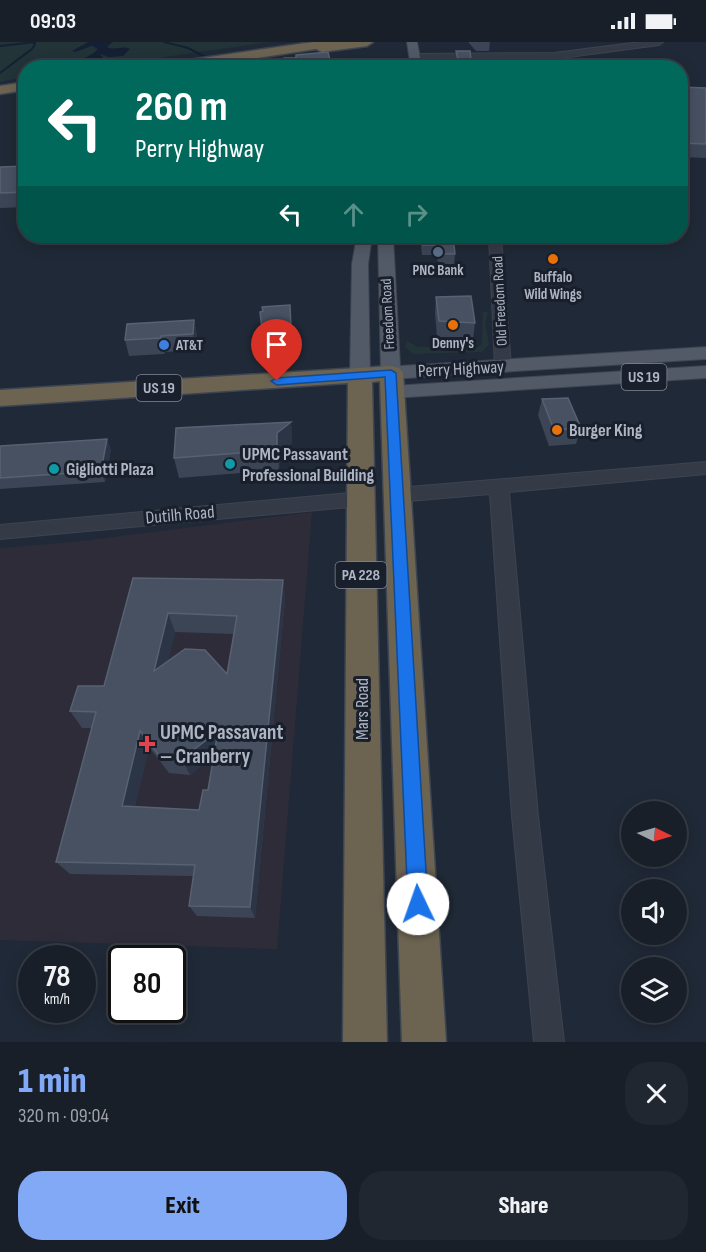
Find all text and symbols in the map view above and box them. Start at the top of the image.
text: 09:03 [30,8,76,35]
text: 260 m [135,82,228,133]
icon: left [36,84,114,162]
text: Perry Highway [135,133,264,165]
icon: left [274,198,307,231]
icon: ahead [337,198,370,231]
icon: right [400,198,433,231]
marker: PNC Bank [431,245,445,259]
marker: Buffalo Wild Wings [546,252,560,266]
street label: Old Freedom Road [488,256,512,346]
place label: PNC Bank [412,261,464,280]
place label: Buffalo Wild Wings [524,268,582,304]
street label: Freedom Road [377,278,399,350]
marker: Denny's [446,318,460,332]
pin [251,319,302,381]
icon: arrive [260,328,293,361]
place label: Denny's [432,334,474,353]
place label: AT&T [175,336,203,355]
marker: AT&T [157,338,171,352]
street label: Perry Highway [417,356,505,382]
road number: US 19 [622,364,666,390]
road number: US 19 [136,375,182,401]
place label: Burger King [569,420,643,441]
marker: Burger King [550,423,564,437]
place label: UPMC Passavant Professional Building [242,444,374,486]
marker: UPMC Passavant Professional Building [223,457,237,471]
place label: Gigliotti Plaza [66,459,154,480]
marker: Gigliotti Plaza [47,462,61,476]
street label: Dutilh Road [145,502,215,528]
road number: PA 228 [336,562,386,588]
street label: Mars Road [352,678,373,740]
place label: UPMC Passavant – Cranberry [160,720,284,769]
marker: UPMC Passavant – Cranberry [138,735,156,753]
north arrow [621,801,687,867]
map controls [621,801,687,1023]
position arrow [386,872,450,936]
button: sound [621,879,687,945]
speed limit sign: 80 [108,945,186,1023]
button: layers [621,957,687,1023]
text: 78 [43,959,71,995]
text: km/h [44,990,70,1009]
text: 1 min [18,1060,86,1103]
button: close [625,1062,688,1125]
text: 320 m · 09:04 [18,1104,109,1128]
button: Exit [18,1171,347,1240]
button: Share [359,1171,688,1240]

